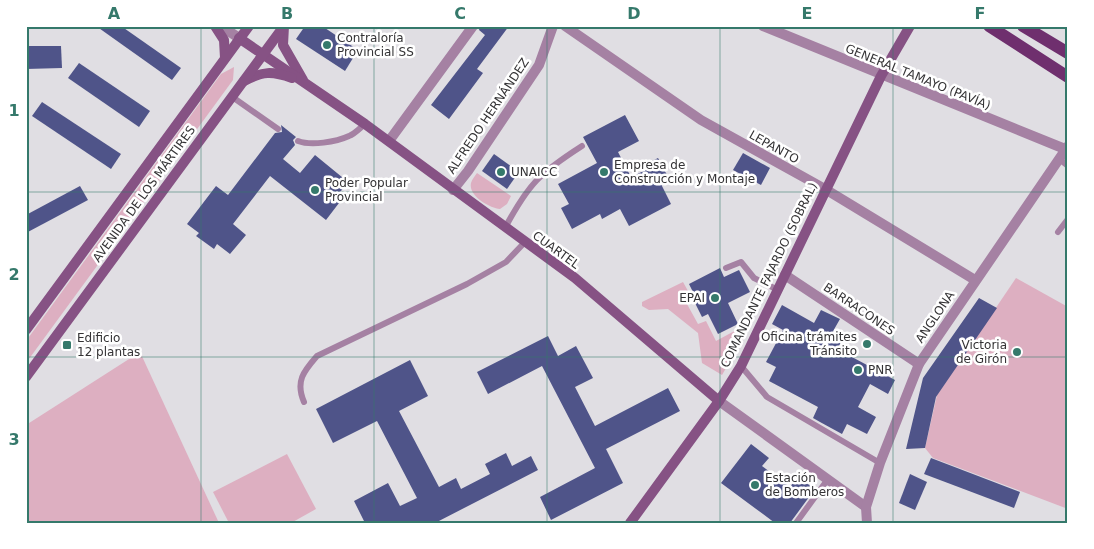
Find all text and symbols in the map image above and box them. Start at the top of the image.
text: A [108,4,121,23]
text: B [281,4,293,23]
text: C [454,4,466,23]
text: D [627,4,641,23]
text: E [802,4,812,23]
text: F [975,4,985,23]
place label: Contraloría Provincial SS [337,31,414,59]
marker: Contraloría Provincial SS [321,39,333,51]
street label: GENERAL TAMAYO (PAVÍA) [843,40,993,113]
street label: ALFREDO HERNÁNDEZ [443,55,532,176]
text: 1 [8,101,20,120]
street label: AVENIDA DE LOS MÁRTIRES [89,123,198,265]
street label: LEPANTO [747,128,801,166]
place label: Empresa de Construcción y Montaje [614,158,755,186]
place label: UNAICC [511,165,557,179]
marker: UNAICC [495,166,507,178]
marker: Empresa de Construcción y Montaje [598,166,610,178]
place label: Poder Popular Provincial [325,176,408,204]
street label: COMANDANTE FAJARDO (SOBRAL) [718,180,820,370]
marker: Poder Popular Provincial [309,184,321,196]
street label: CUARTEL [530,228,582,272]
text: 2 [8,265,20,284]
street label: BARRACONES [821,280,897,338]
street label: ANGLONA [913,288,958,346]
place label: EPAI [679,291,705,305]
marker: EPAI [709,292,721,304]
place label: Oficina trámites Tránsito [761,330,857,358]
place label: Edificio 12 plantas [77,331,140,359]
marker: Oficina trámites Tránsito [861,338,873,350]
place label: Victoria de Girón [956,338,1007,366]
marker: Edificio 12 plantas [61,339,73,351]
marker: Victoria de Girón [1011,346,1023,358]
place label: PNR [868,363,893,377]
marker: PNR [852,364,864,376]
text: 3 [8,430,20,449]
place label: Estación de Bomberos [765,471,844,499]
marker: Estación de Bomberos [749,479,761,491]

